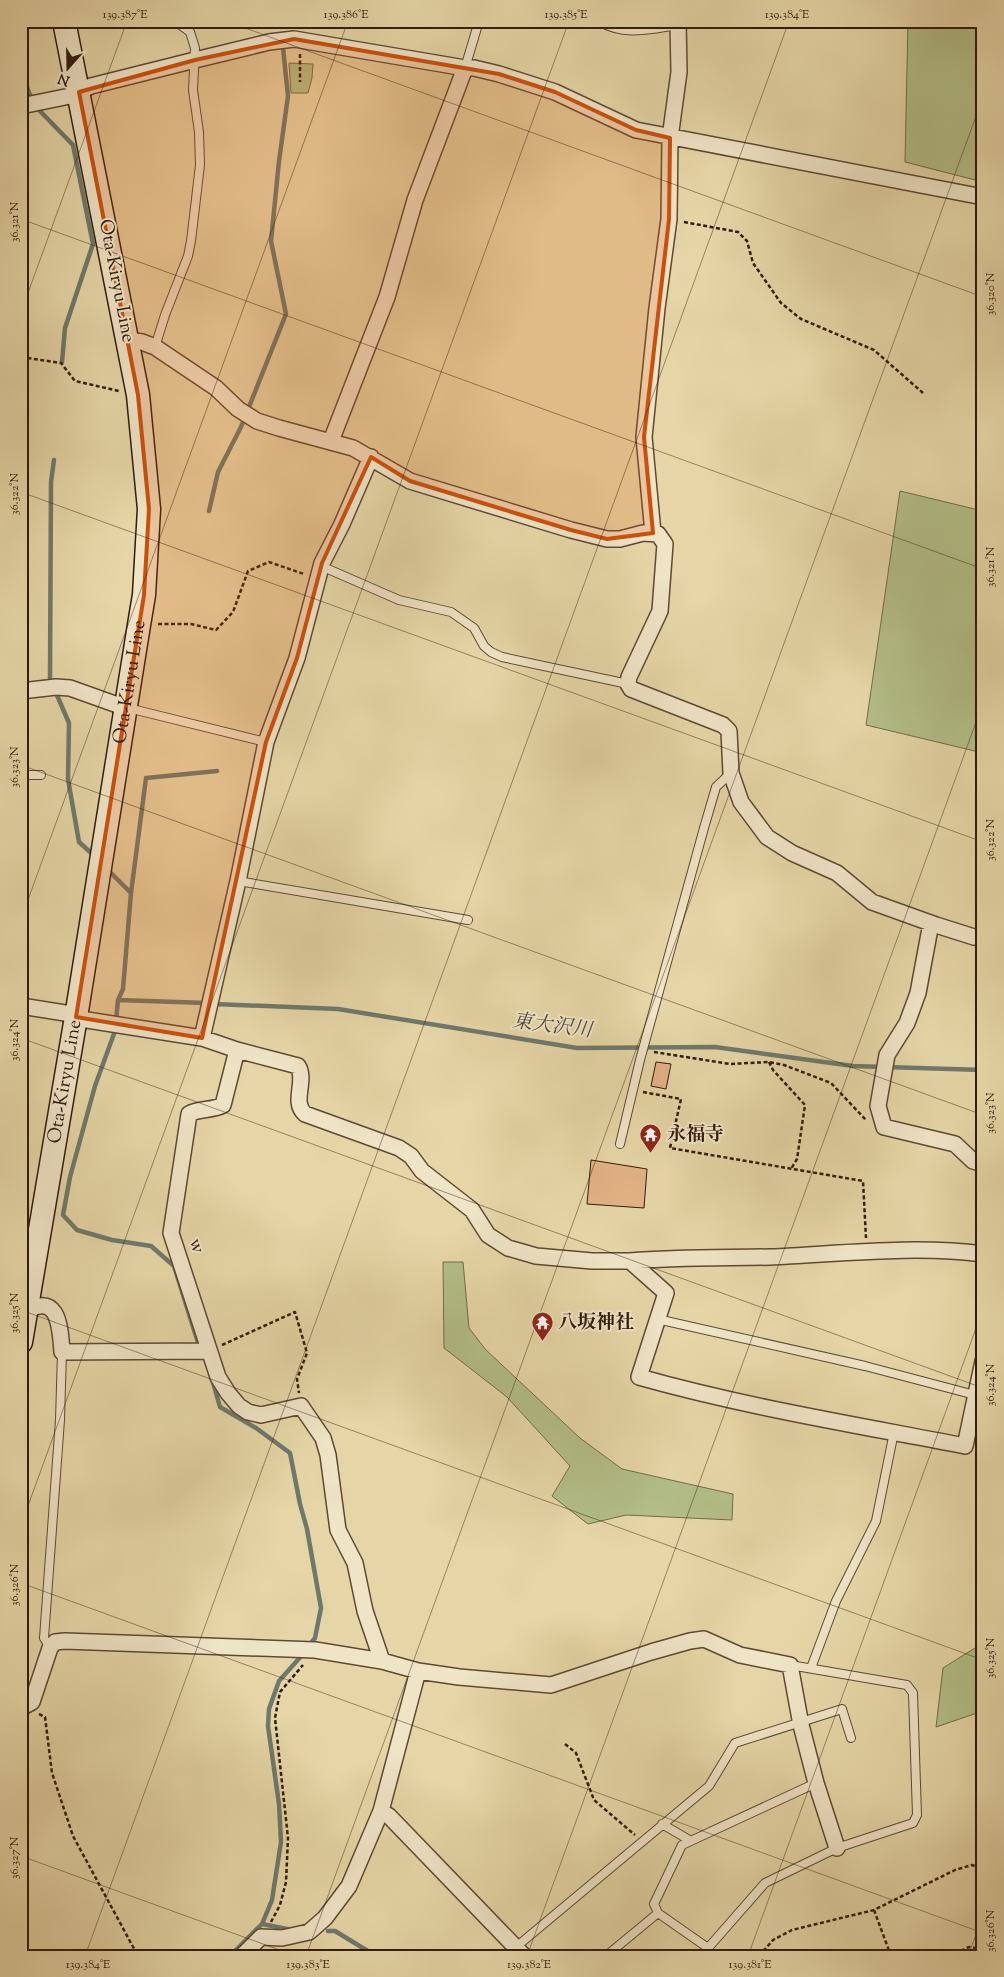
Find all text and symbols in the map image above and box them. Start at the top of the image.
text: 139.387°E [103,6,148,24]
text: 139.386°E [324,6,369,24]
text: 139.385°E [545,6,588,24]
text: 139.384°E [765,6,810,24]
north arrow [42,42,92,92]
text: N [56,67,73,90]
text: 36.321°N [6,201,24,242]
street label: Ota-Kiryu Line [91,217,141,345]
text: 36.320°N [982,272,1000,315]
text: 36.322°N [6,473,24,515]
text: 36.321°N [982,546,1000,587]
street label: Ota-Kiryu Line [107,618,153,746]
text: 36.323°N [6,746,24,788]
text: 36.322°N [982,819,1000,861]
water label: 東大沢川 [511,1008,595,1047]
text: 36.324°N [6,1018,24,1061]
street label: Ota-Kiryu Line [41,1018,89,1146]
text: 36.323°N [982,1092,1000,1134]
place label: 永福寺 [667,1122,724,1149]
temple icon: 永福寺 [639,1123,663,1154]
street label: w [181,1235,211,1257]
text: 36.325°N [6,1292,24,1333]
place label: 八坂神社 [558,1310,634,1337]
temple icon: 八坂神社 [530,1311,554,1342]
text: 36.324°N [982,1363,1000,1406]
text: 36.326°N [6,1563,24,1606]
text: 36.325°N [982,1637,1000,1678]
text: 36.327°N [6,1836,24,1879]
text: 36.326°N [982,1909,1000,1952]
text: 139.384°E [66,1956,111,1974]
text: 139.383°E [286,1956,331,1974]
text: 139.382°E [507,1956,552,1974]
text: 139.381°E [729,1956,772,1974]

